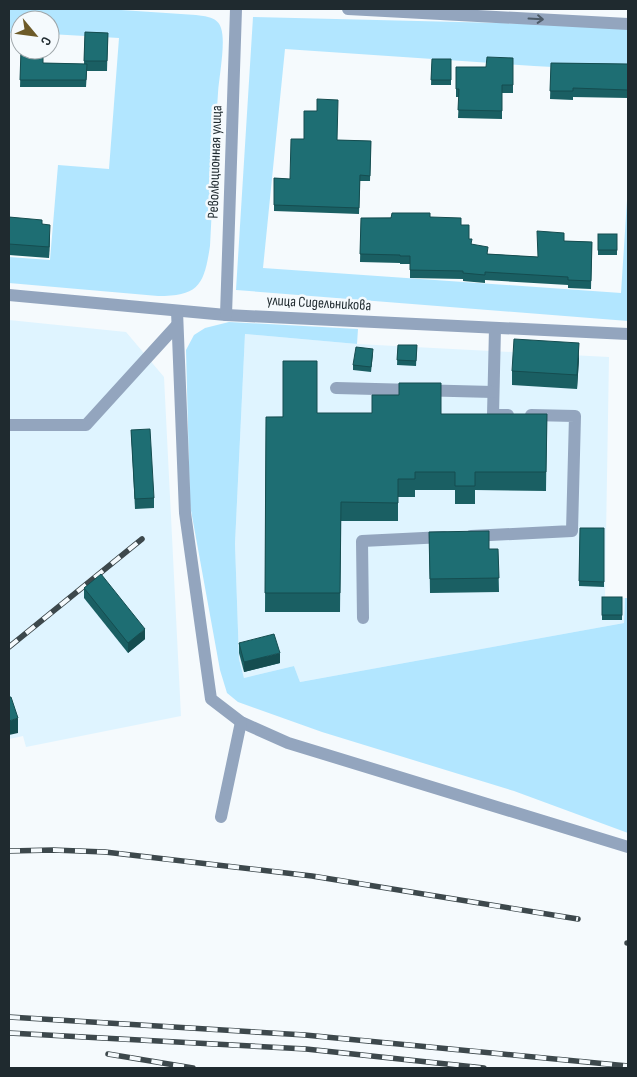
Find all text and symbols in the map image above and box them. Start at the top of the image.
north arrow [10,10,60,60]
one-way arrow [528,14,544,23]
text: С [37,34,55,48]
street label: Революционная улица [204,105,226,219]
street label: улица Сидельникова [266,291,372,315]

